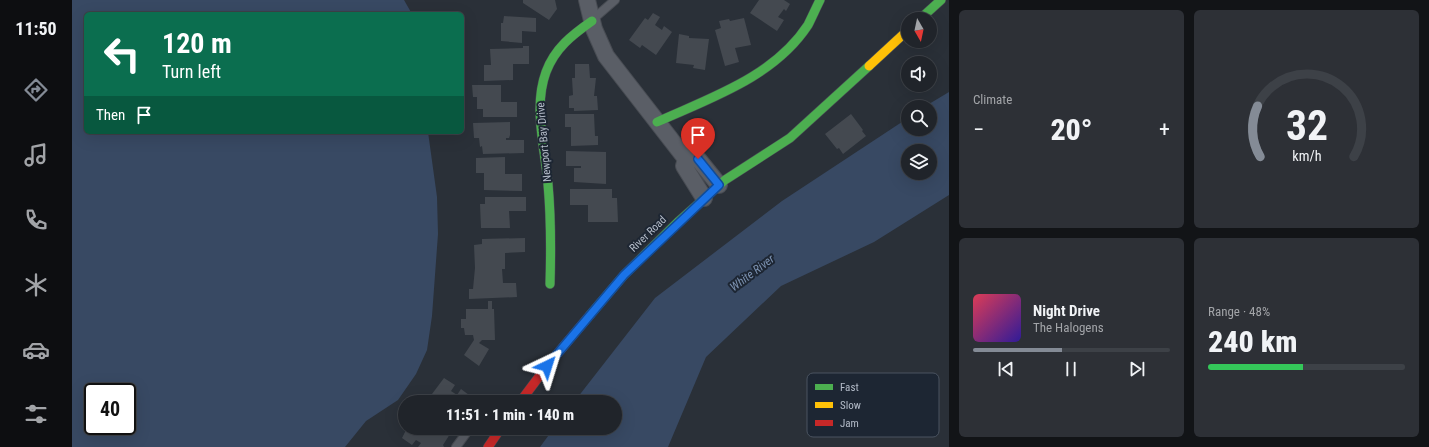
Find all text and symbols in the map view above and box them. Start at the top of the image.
north arrow [901,12,937,48]
map controls [901,12,937,180]
text: 11:50 [15,18,57,39]
text: 120 m [162,27,232,60]
icon: left [96,28,148,80]
button: sound [901,56,937,92]
text: Turn left [162,61,221,82]
icon: directions [22,76,50,104]
text: Climate [973,92,1012,107]
button: search [901,100,937,136]
text: 32 [1285,101,1328,150]
street label: Newport Bay Drive [534,102,554,182]
icon: arrive [133,104,155,126]
text: Then [96,106,125,124]
text: 20° [1050,112,1093,147]
text: − [973,117,984,142]
text: + [1159,117,1170,142]
pin [681,118,715,159]
icon: arrive [687,124,709,146]
icon: music [22,141,50,169]
button: layers [901,144,937,180]
text: km/h [1292,147,1321,163]
icon: phone [22,206,50,234]
street label: River Road [627,213,669,255]
water label: White River [727,252,777,294]
icon: climate [22,271,50,299]
text: Night Drive [1033,302,1100,320]
text: Range · 48% [1208,304,1270,319]
text: The Halogens [1033,320,1104,335]
text: 240 km [1208,324,1297,359]
icon: car [22,336,50,364]
position arrow [526,345,568,387]
icon: previous [995,358,1017,380]
icon: pause [1060,358,1082,380]
icon: next [1126,358,1148,380]
legend [807,373,939,437]
text: Fast [840,381,859,394]
speed limit sign: 40 [84,383,136,435]
text: Slow [840,399,861,412]
icon: filters [22,400,50,428]
text: 11:51 · 1 min · 140 m [446,406,574,424]
text: Jam [840,417,859,430]

